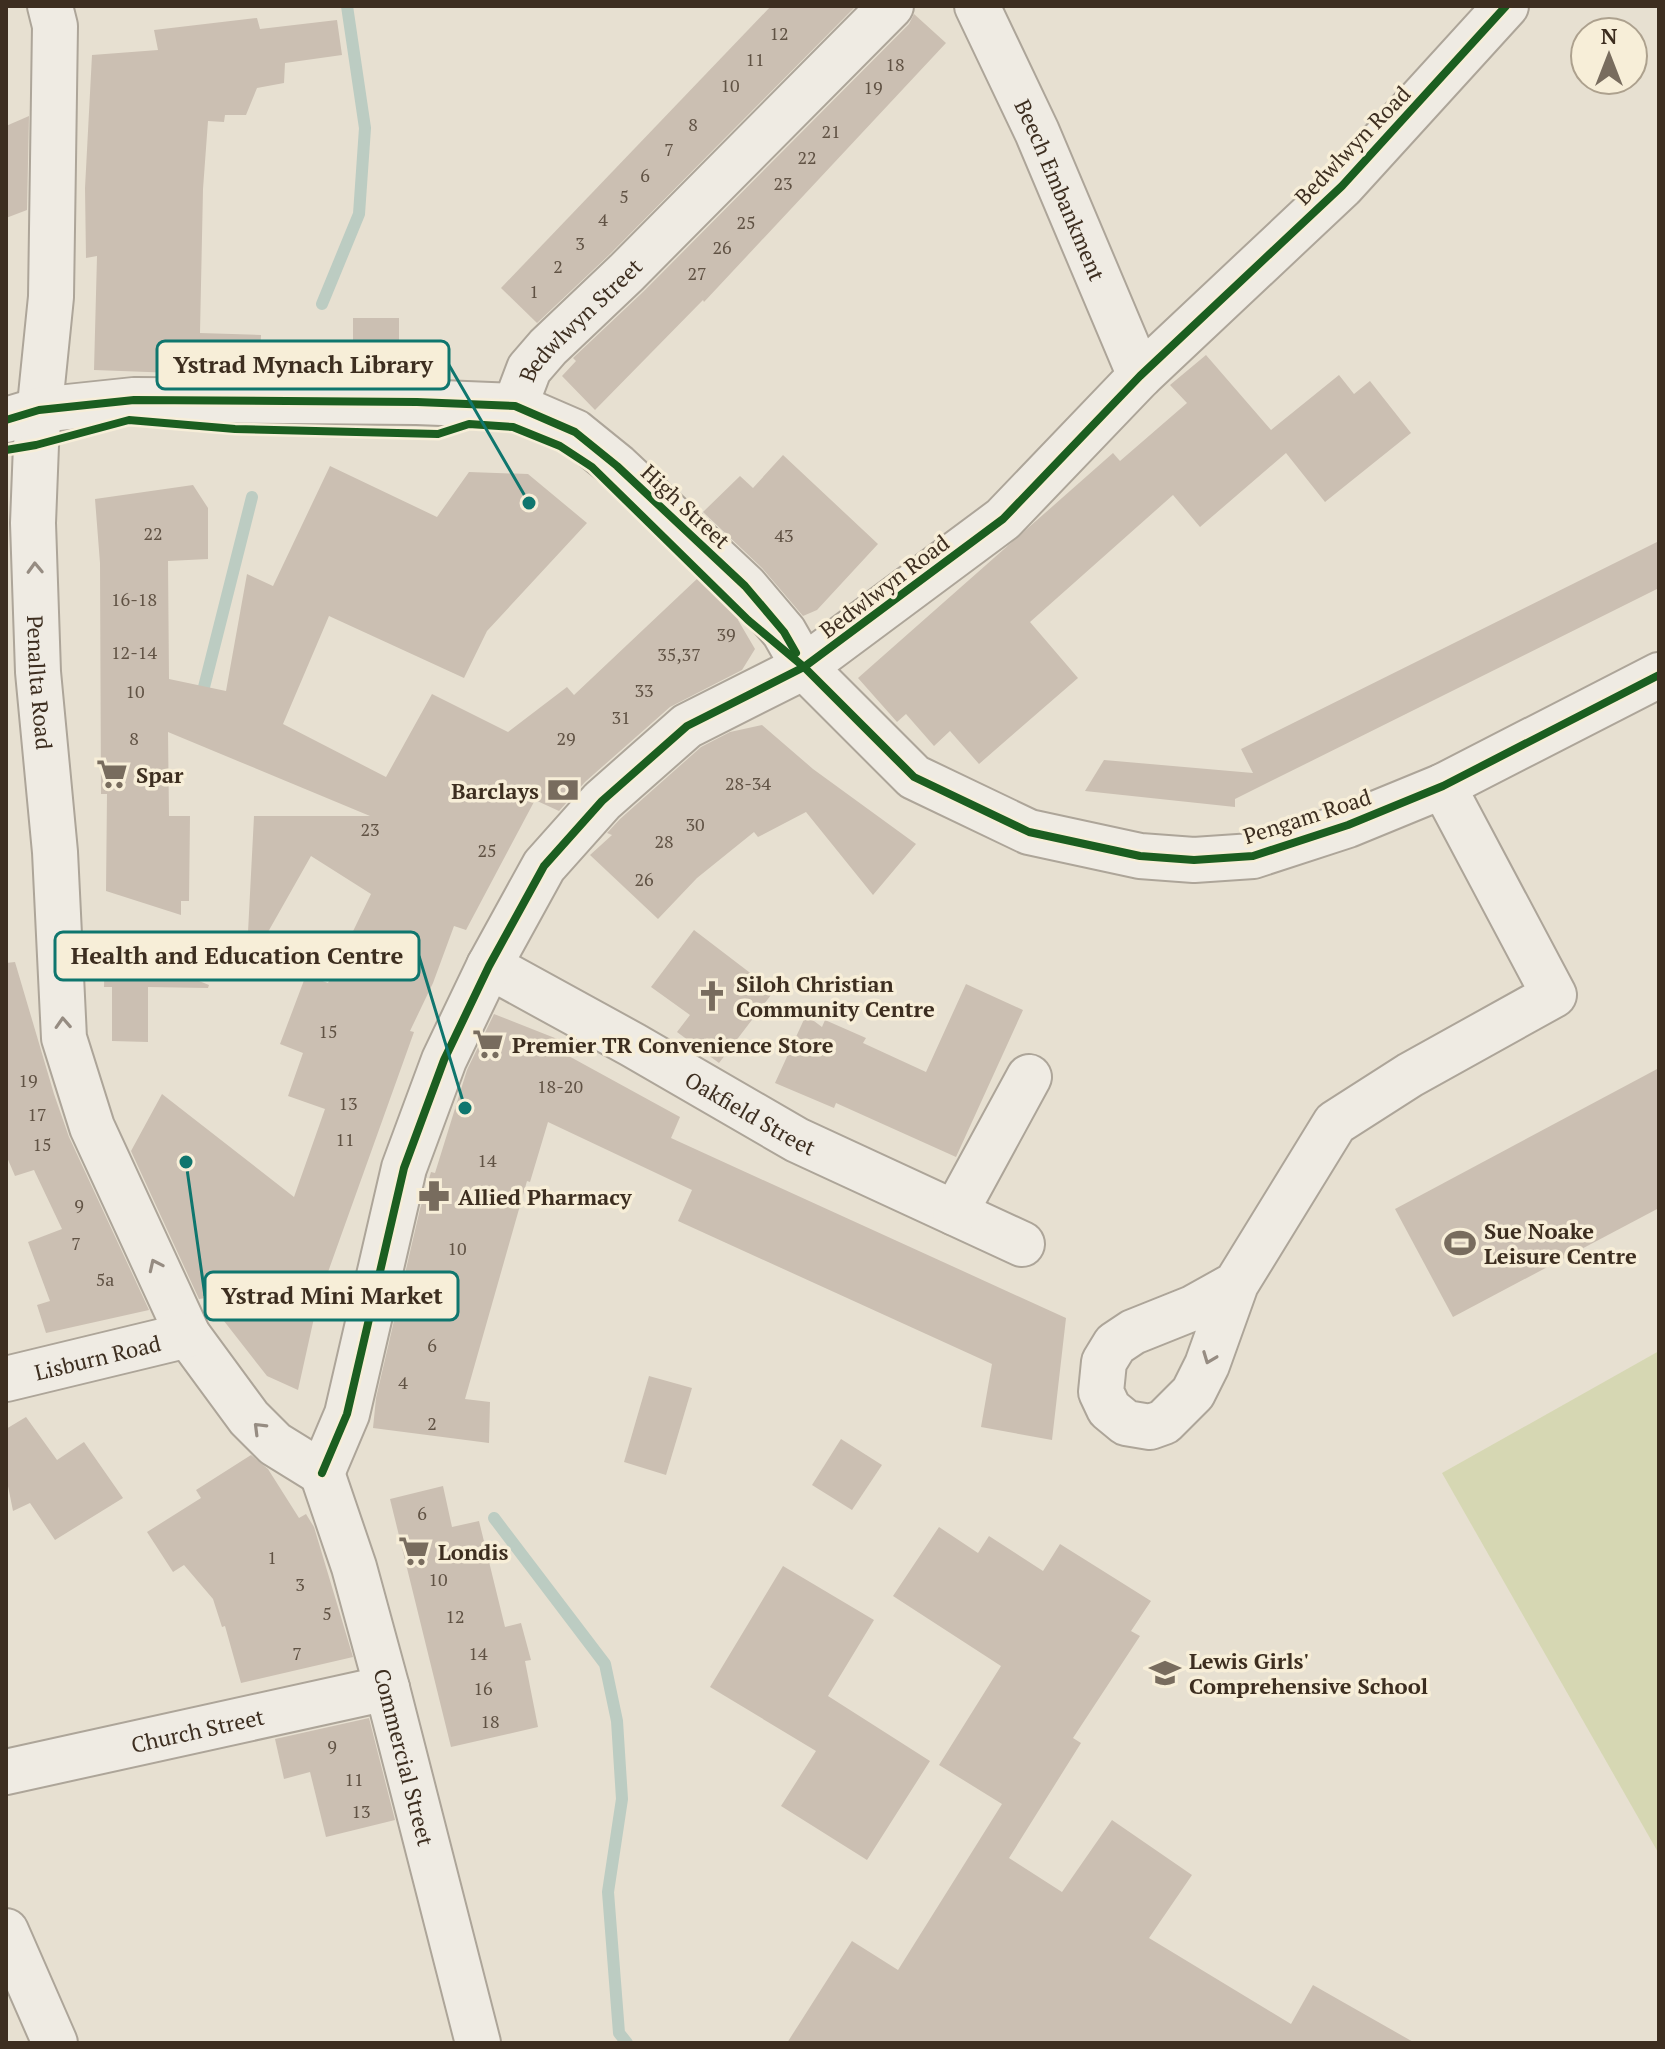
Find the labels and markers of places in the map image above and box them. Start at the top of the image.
callout: Ystrad Mynach Library [157,341,449,389]
supermarket icon: Spar [95,757,129,791]
place label: Spar [136,760,184,789]
bank icon: Barclays [546,773,580,807]
place label: Barclays [451,776,539,805]
callout: Health and Education Centre [55,932,419,980]
place label: Siloh Christian Community Centre [736,969,935,1023]
church icon: Siloh Christian Community Centre [695,979,729,1013]
supermarket icon: Premier TR Convenience Store [471,1027,505,1061]
place label: Premier TR Convenience Store [512,1030,834,1059]
pharmacy icon: Allied Pharmacy [417,1179,451,1213]
place label: Allied Pharmacy [458,1182,632,1211]
place label: Sue Noake Leisure Centre [1484,1216,1637,1270]
sports icon: Sue Noake Leisure Centre [1443,1226,1477,1260]
callout: Ystrad Mini Market [205,1272,458,1320]
supermarket icon: Londis [397,1534,431,1568]
place label: Londis [438,1537,509,1566]
place label: Lewis Girls' Comprehensive School [1189,1646,1428,1700]
school or university icon: Lewis Girls' Comprehensive School [1148,1656,1182,1690]

